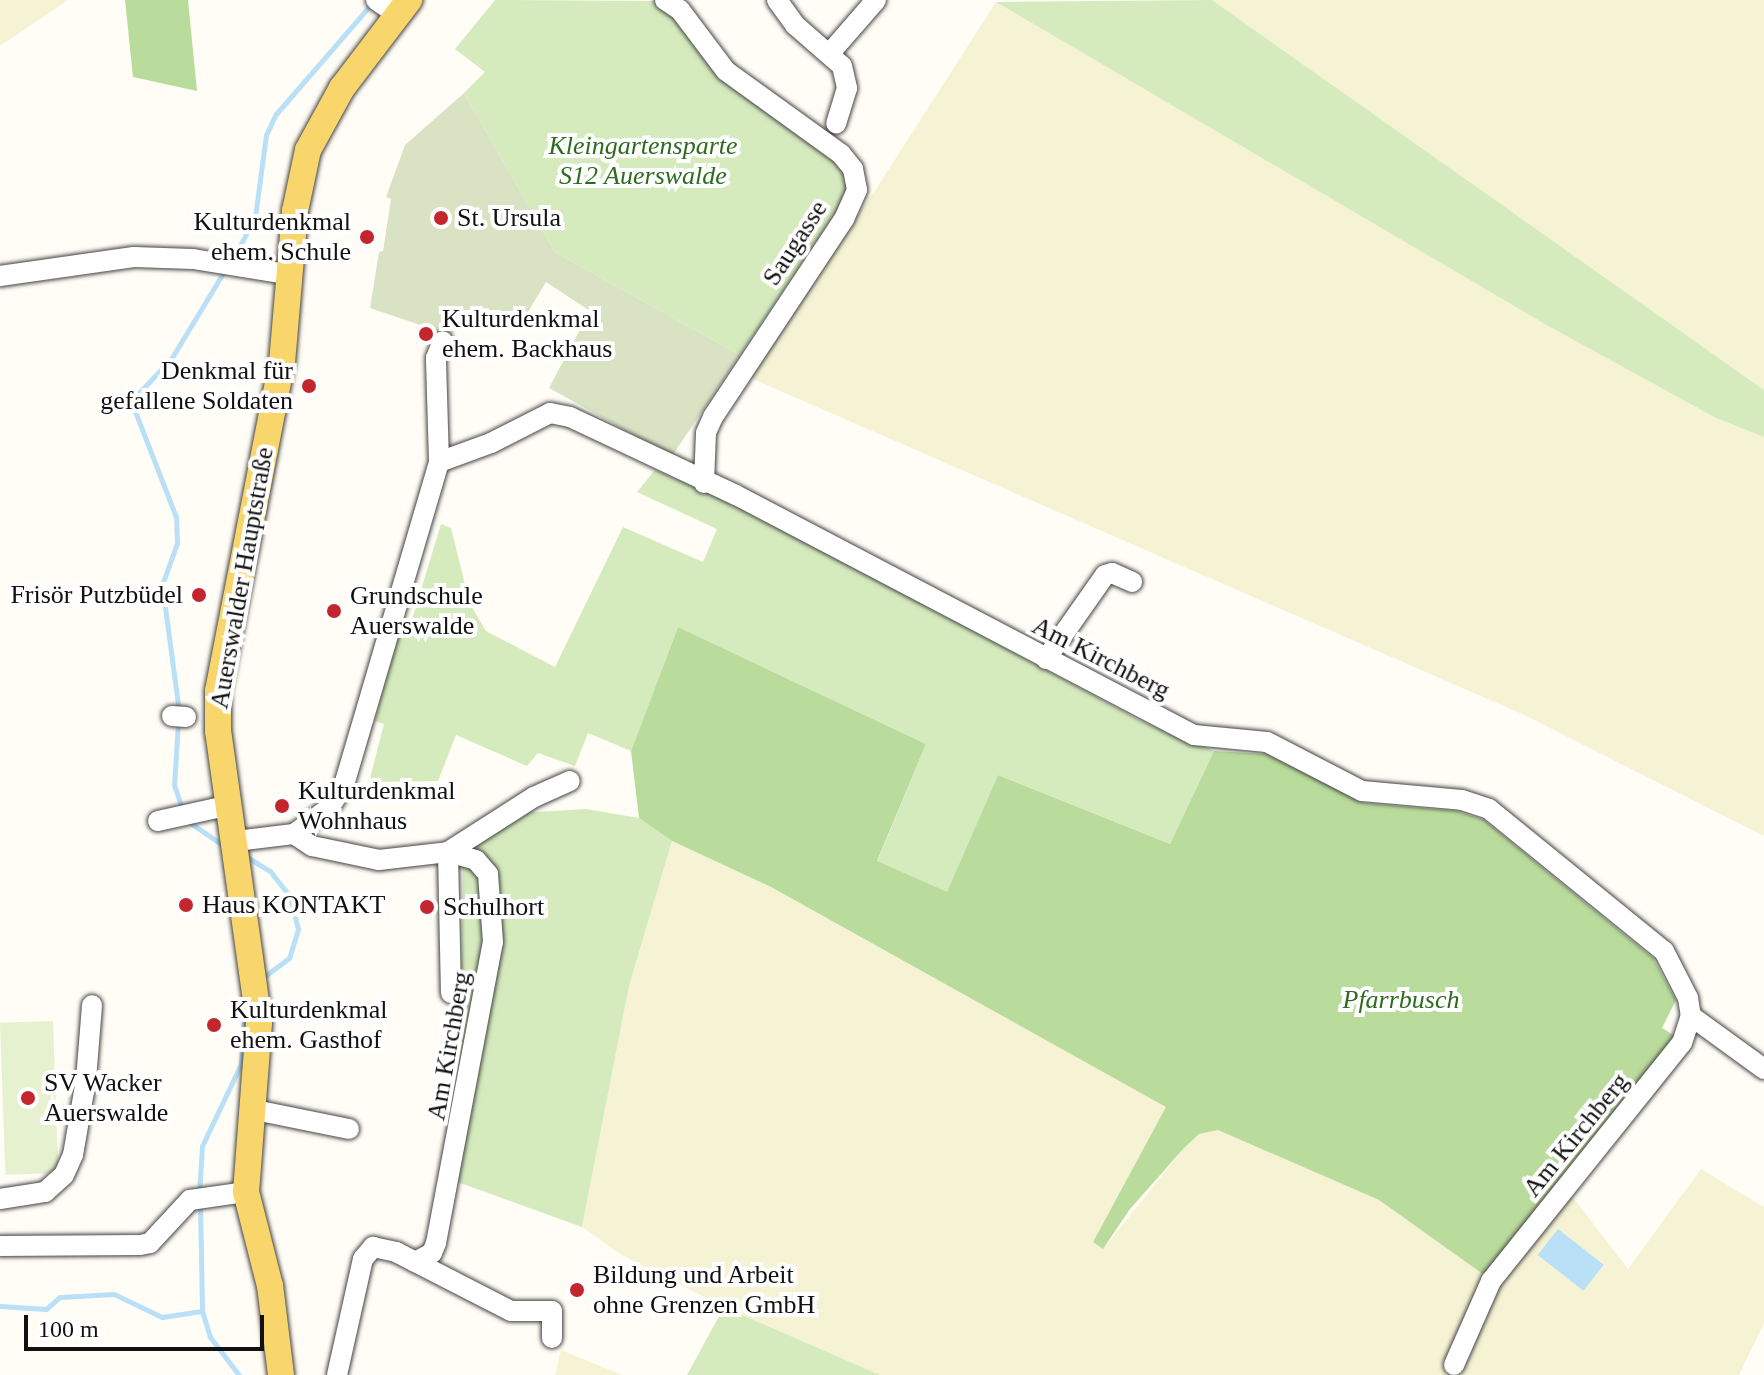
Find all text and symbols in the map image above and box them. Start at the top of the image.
park label: Kleingartensparte S12 Auerswalde [548,130,738,192]
street label: Saugasse [756,195,834,291]
place label: St. Ursula [457,202,561,234]
place label: Kulturdenkmal ehem. Schule [194,206,351,268]
marker: St. Ursula [432,209,450,227]
marker: Kulturdenkmal ehem. Schule [358,228,376,246]
place label: Kulturdenkmal ehem. Backhaus [442,303,612,364]
marker: Kulturdenkmal ehem. Backhaus [417,325,435,343]
place label: Denkmal für gefallene Soldaten [100,355,293,416]
marker: Denkmal für gefallene Soldaten [300,377,318,395]
street label: Auerswalder Hauptstraße [204,445,280,711]
place label: Frisör Putzbüdel [10,579,183,611]
place label: Grundschule Auerswalde [350,580,483,642]
marker: Frisör Putzbüdel [190,586,208,604]
marker: Grundschule Auerswalde [325,602,343,620]
street label: Am Kirchberg [1027,610,1175,706]
place label: Kulturdenkmal Wohnhaus [298,775,455,836]
marker: Kulturdenkmal Wohnhaus [273,797,291,815]
place label: Haus KONTAKT [202,889,385,921]
place label: Schulhort [443,891,544,923]
marker: Haus KONTAKT [177,896,195,914]
marker: Schulhort [418,898,436,916]
street label: Am Kirchberg [421,969,477,1123]
park label: Pfarrbusch [1342,984,1460,1016]
place label: Kulturdenkmal ehem. Gasthof [230,994,387,1056]
marker: Kulturdenkmal ehem. Gasthof [205,1016,223,1034]
place label: SV Wacker Auerswalde [44,1067,168,1128]
street label: Am Kirchberg [1517,1067,1635,1203]
marker: SV Wacker Auerswalde [19,1089,37,1107]
place label: Bildung und Arbeit ohne Grenzen GmbH [593,1259,815,1320]
marker: Bildung und Arbeit ohne Grenzen GmbH [568,1281,586,1299]
scale bar [28,1299,268,1349]
text: 100 m [38,1316,99,1342]

